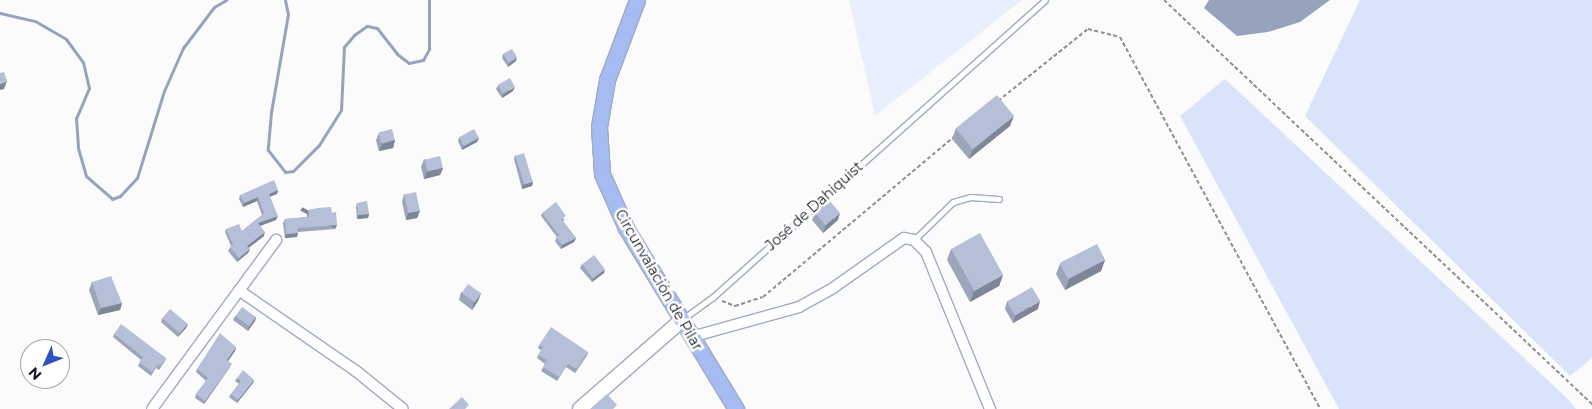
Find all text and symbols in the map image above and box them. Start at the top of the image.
street label: José de Dahiquist [762,158,866,254]
street label: Circunvalación de Pilar [612,207,706,353]
north arrow [20,339,70,389]
text: N [25,363,45,384]

